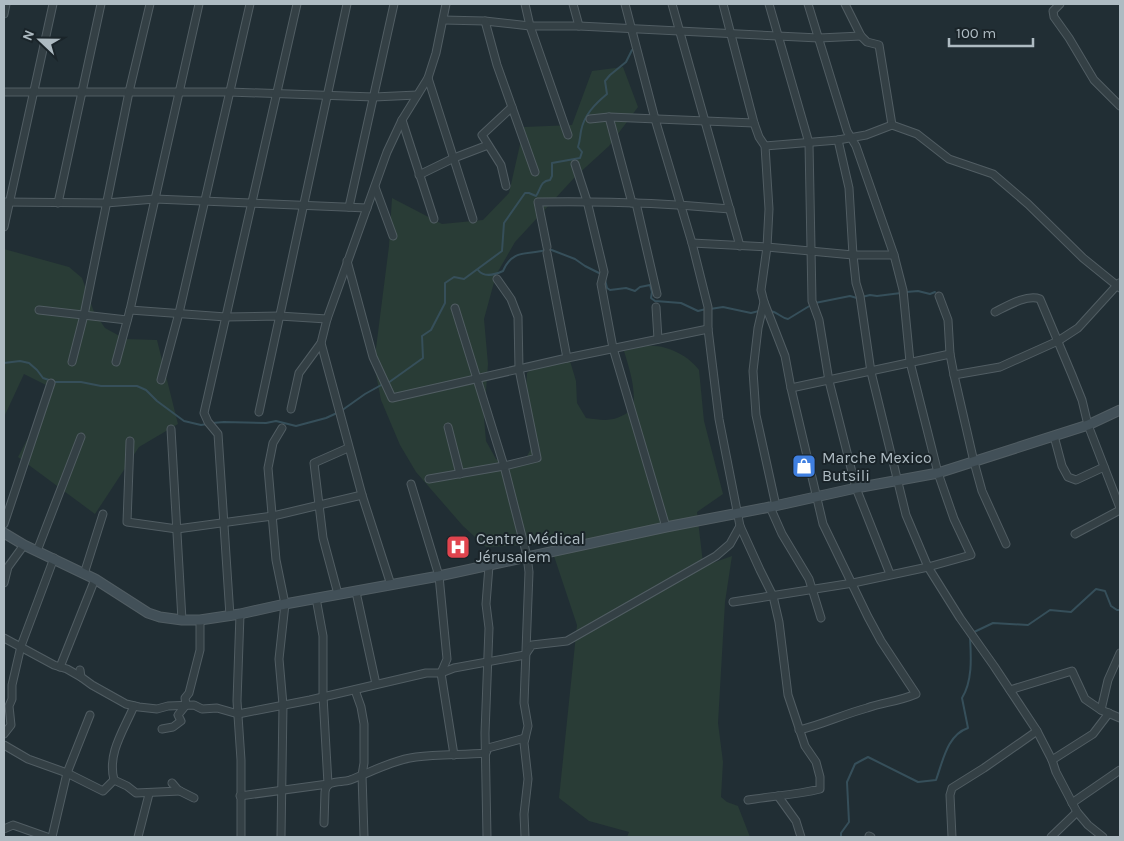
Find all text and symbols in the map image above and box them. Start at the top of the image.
north arrow [15,15,65,65]
scale bar [949,15,1033,47]
text: 100 m [956,24,996,42]
text: N [19,27,38,43]
place label: Marche Mexico Butsili [822,448,932,485]
shop icon: Marche Mexico Butsili [791,453,817,479]
place label: Centre Médical Jérusalem [476,529,585,566]
hospital icon: Centre Médical Jérusalem [445,534,471,560]

